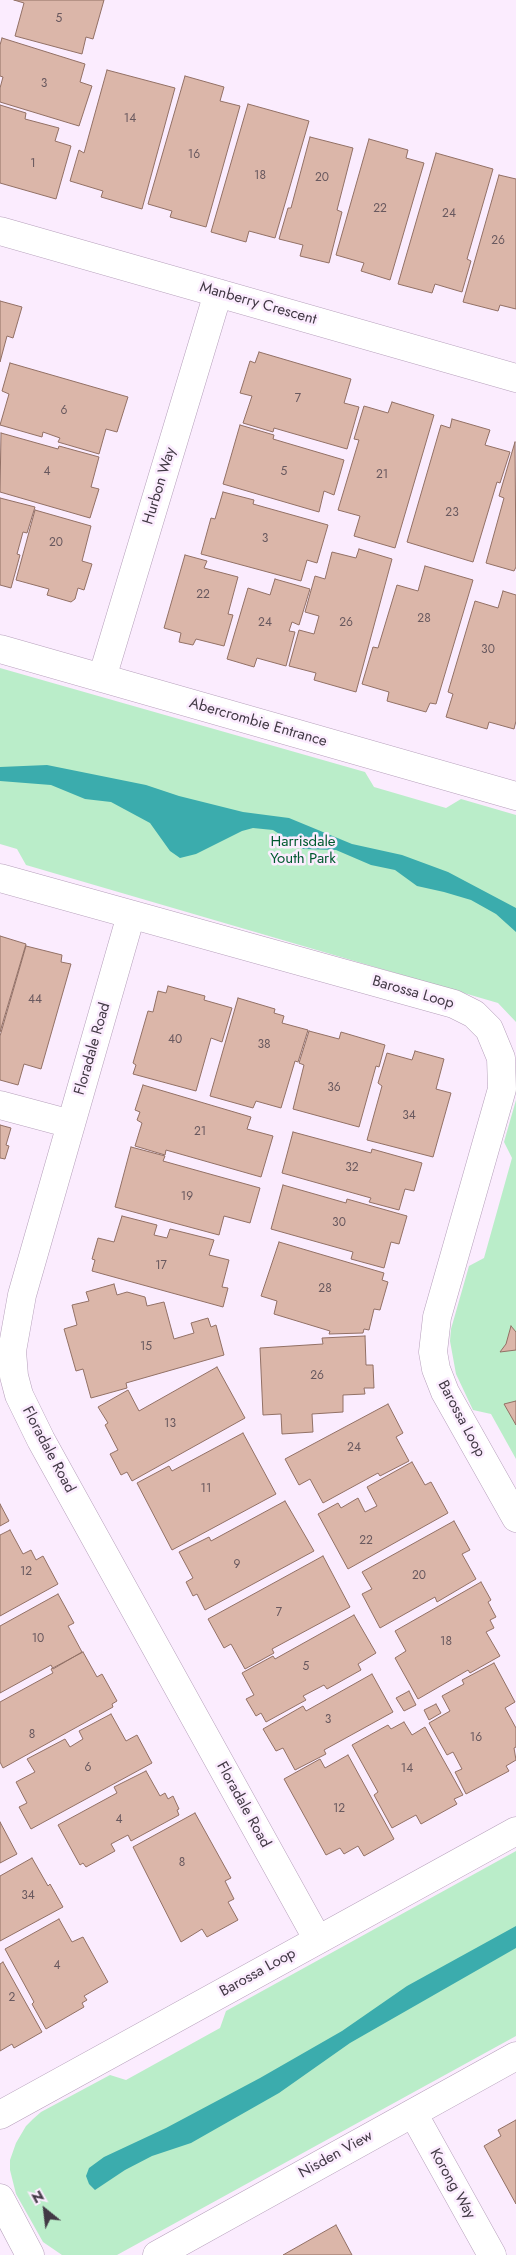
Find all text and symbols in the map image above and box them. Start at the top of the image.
house number: 5 [56,12,62,26]
house number: 3 [41,77,47,91]
house number: 14 [124,112,136,126]
house number: 16 [188,148,200,162]
house number: 1 [30,157,36,171]
house number: 18 [254,169,266,183]
house number: 20 [315,171,329,185]
house number: 22 [373,202,387,216]
house number: 24 [442,207,456,221]
house number: 26 [491,234,505,248]
street label: Manberry Crescent [198,279,318,329]
house number: 7 [295,392,301,406]
house number: 6 [61,404,67,418]
street label: Hurbon Way [140,445,180,527]
house number: 4 [44,465,50,479]
house number: 5 [281,465,287,479]
house number: 21 [376,468,388,482]
house number: 23 [445,506,459,520]
house number: 3 [262,532,268,546]
house number: 20 [49,536,63,550]
house number: 22 [196,588,210,602]
house number: 28 [417,612,431,626]
house number: 24 [258,616,272,630]
house number: 26 [339,616,353,630]
house number: 30 [481,643,495,657]
street label: Abercrombie Entrance [187,695,329,751]
park label: Harrisdale Youth Park [270,833,336,868]
street label: Barossa Loop [370,973,456,1013]
house number: 44 [28,993,42,1007]
street label: Floradale Road [71,1001,115,1097]
house number: 40 [168,1033,182,1047]
house number: 38 [257,1038,271,1052]
house number: 36 [327,1081,341,1095]
house number: 34 [402,1109,416,1123]
house number: 21 [194,1125,206,1139]
house number: 32 [345,1161,359,1175]
house number: 19 [181,1190,193,1204]
house number: 30 [332,1216,346,1230]
house number: 17 [155,1259,167,1273]
house number: 28 [318,1282,332,1296]
house number: 15 [140,1340,152,1354]
house number: 26 [310,1369,324,1383]
street label: Barossa Loop [433,1378,489,1460]
street label: Floradale Road [18,1404,78,1496]
house number: 13 [164,1417,176,1431]
house number: 24 [347,1441,361,1455]
house number: 11 [201,1482,211,1496]
house number: 22 [359,1534,373,1548]
house number: 9 [234,1558,240,1572]
house number: 12 [20,1565,32,1579]
house number: 20 [412,1569,426,1583]
house number: 7 [276,1606,282,1620]
house number: 10 [32,1632,44,1646]
house number: 18 [440,1635,452,1649]
house number: 5 [303,1660,309,1674]
house number: 3 [325,1713,331,1727]
house number: 8 [29,1728,35,1742]
house number: 16 [470,1731,482,1745]
street label: Floradale Road [212,1759,274,1851]
house number: 6 [85,1761,91,1775]
house number: 14 [401,1762,413,1776]
house number: 12 [333,1802,345,1816]
house number: 4 [116,1813,122,1827]
house number: 8 [179,1856,185,1870]
house number: 34 [21,1889,35,1903]
street label: Barossa Loop [217,1945,299,2001]
house number: 4 [54,1959,60,1973]
house number: 2 [9,1991,15,2005]
street label: Nisden View [296,2127,376,2183]
street label: Korong Way [425,2146,479,2222]
north arrow [20,2185,70,2235]
text: N [28,2185,47,2208]

